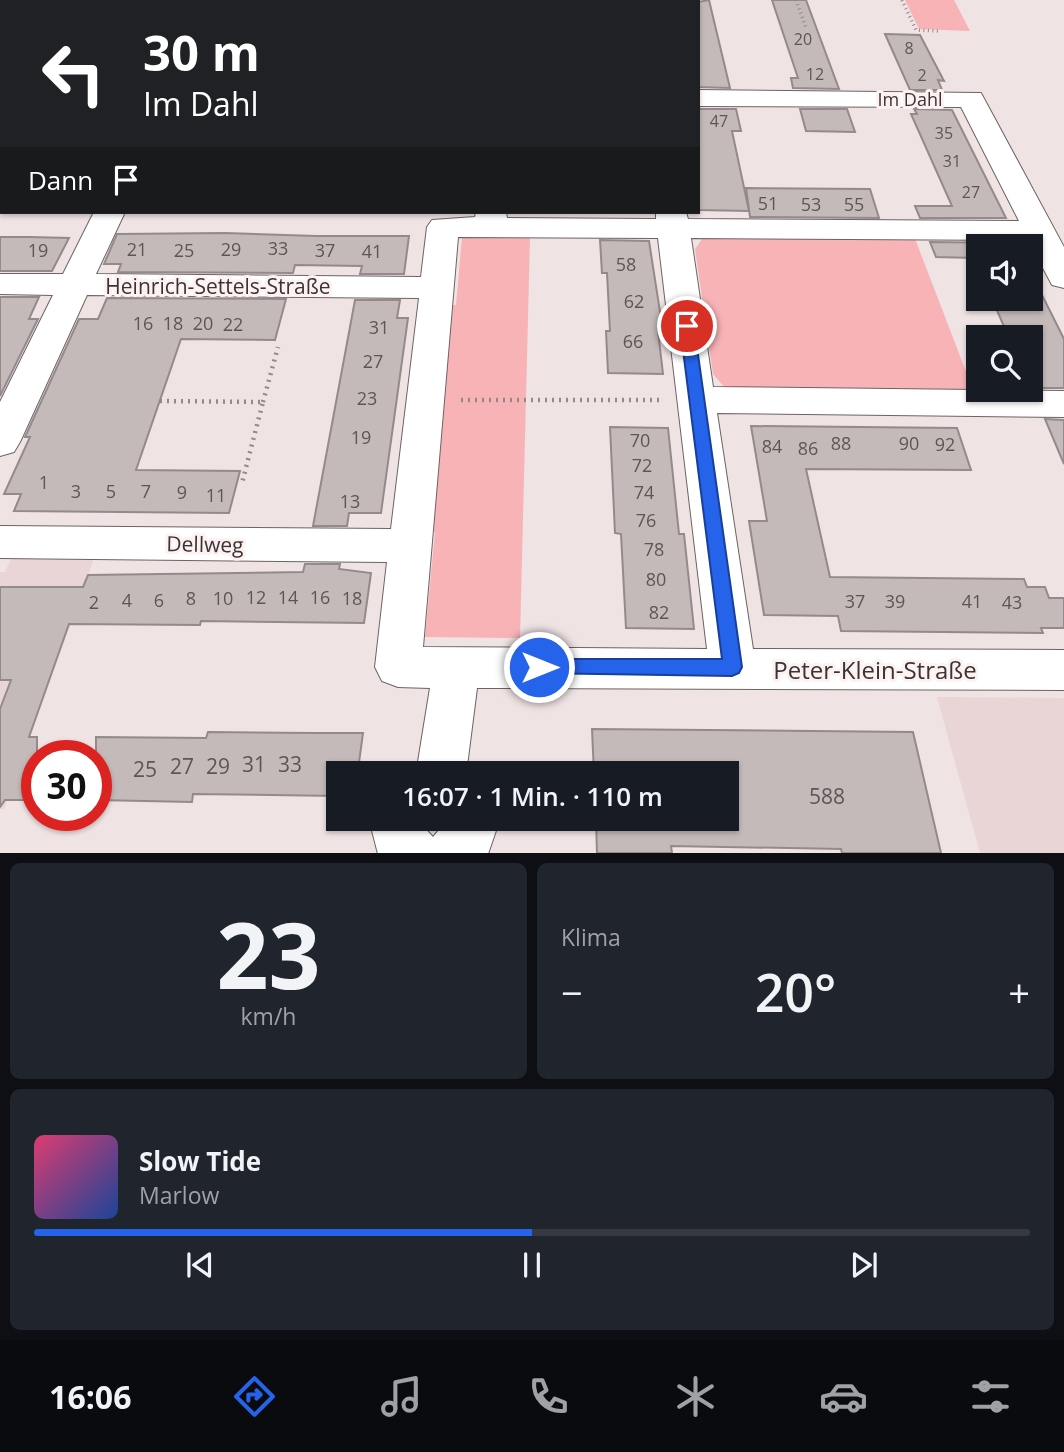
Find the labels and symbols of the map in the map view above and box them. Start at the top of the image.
house number: 20 [794,28,812,50]
house number: 8 [904,37,914,59]
house number: 12 [806,63,824,85]
house number: 2 [917,64,927,86]
street label: Im Dahl [877,87,943,111]
house number: 47 [710,110,728,132]
house number: 35 [935,122,953,144]
house number: 31 [943,150,961,172]
house number: 27 [962,181,980,203]
house number: 51 [758,191,778,215]
house number: 53 [801,192,821,216]
house number: 55 [844,192,864,216]
house number: 33 [268,236,288,260]
house number: 21 [127,237,147,261]
house number: 29 [221,237,241,261]
house number: 19 [28,238,48,262]
house number: 25 [174,238,194,262]
house number: 37 [315,238,335,262]
house number: 41 [362,239,382,263]
house number: 58 [616,252,636,276]
street label: Heinrich-Settels-Straße [105,272,331,300]
house number: 62 [624,289,644,313]
pin [657,296,717,356]
house number: 16 [133,311,153,335]
house number: 18 [163,311,183,335]
house number: 20 [193,311,213,335]
house number: 22 [223,312,243,336]
house number: 31 [369,315,389,339]
house number: 66 [623,329,643,353]
house number: 27 [363,349,383,373]
house number: 23 [357,386,377,410]
house number: 19 [351,425,371,449]
house number: 70 [630,428,650,452]
house number: 88 [831,431,851,455]
house number: 90 [899,431,919,455]
house number: 92 [935,432,955,456]
house number: 84 [762,434,782,458]
house number: 86 [798,436,818,460]
house number: 72 [632,453,652,477]
house number: 1 [39,470,49,494]
house number: 3 [71,479,81,503]
house number: 5 [106,479,116,503]
house number: 7 [141,479,151,503]
house number: 9 [177,480,187,504]
house number: 74 [634,480,654,504]
house number: 11 [206,483,226,507]
house number: 13 [340,489,360,513]
house number: 76 [636,508,656,532]
street label: Dellweg [166,529,244,559]
house number: 78 [644,537,664,561]
house number: 80 [646,567,666,591]
house number: 12 [246,585,266,609]
house number: 14 [278,585,298,609]
house number: 16 [310,585,330,609]
house number: 8 [186,586,196,610]
house number: 10 [213,586,233,610]
house number: 18 [342,586,362,610]
house number: 4 [122,588,132,612]
house number: 6 [154,588,164,612]
house number: 37 [845,589,865,613]
house number: 39 [885,589,905,613]
house number: 41 [962,589,982,613]
house number: 2 [89,590,99,614]
house number: 43 [1002,590,1022,614]
house number: 82 [649,600,669,624]
position arrow [502,630,576,704]
street label: Peter-Klein-Straße [773,653,977,686]
speed limit sign: 30 [21,740,112,831]
house number: 31 [242,750,266,778]
house number: 33 [278,750,302,778]
house number: 27 [170,752,194,780]
house number: 29 [206,752,230,780]
house number: 25 [133,755,157,783]
house number: 588 [809,782,845,810]

